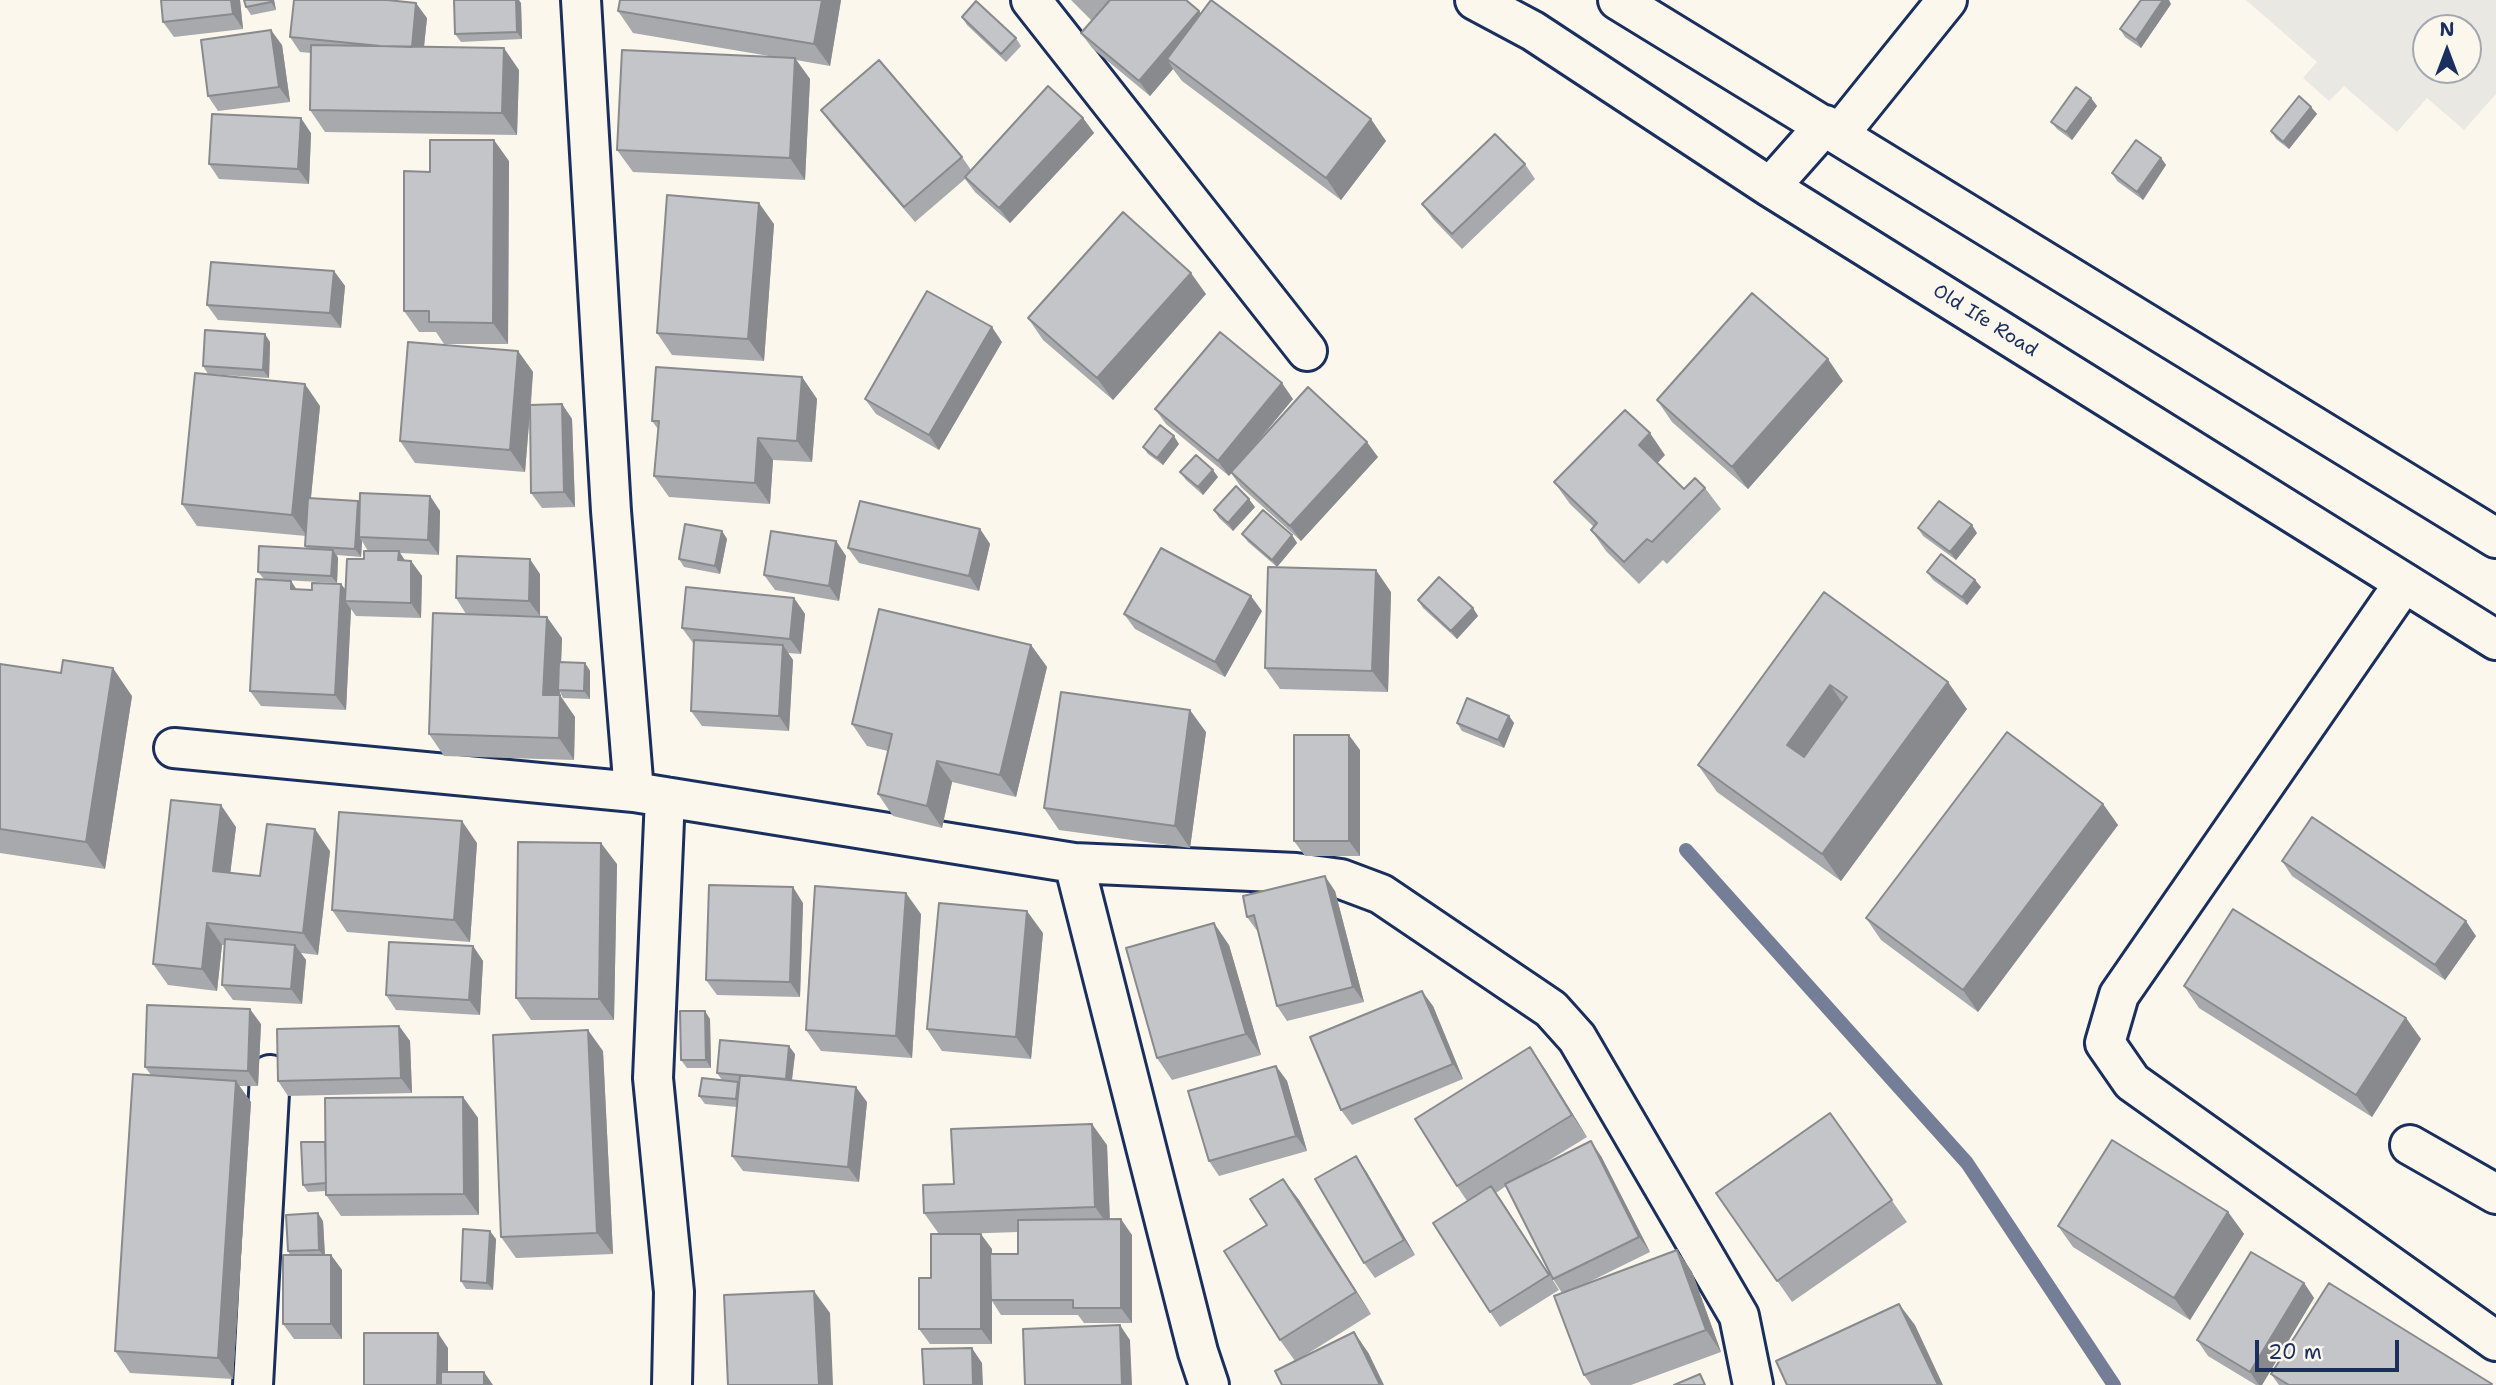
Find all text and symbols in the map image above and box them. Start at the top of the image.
north arrow [2412,14,2482,84]
text: N [2439,17,2455,42]
street label: Old Ife Road [1928,280,2042,362]
scale bar [2258,1326,2402,1370]
text: 20 m [2268,1338,2322,1366]

